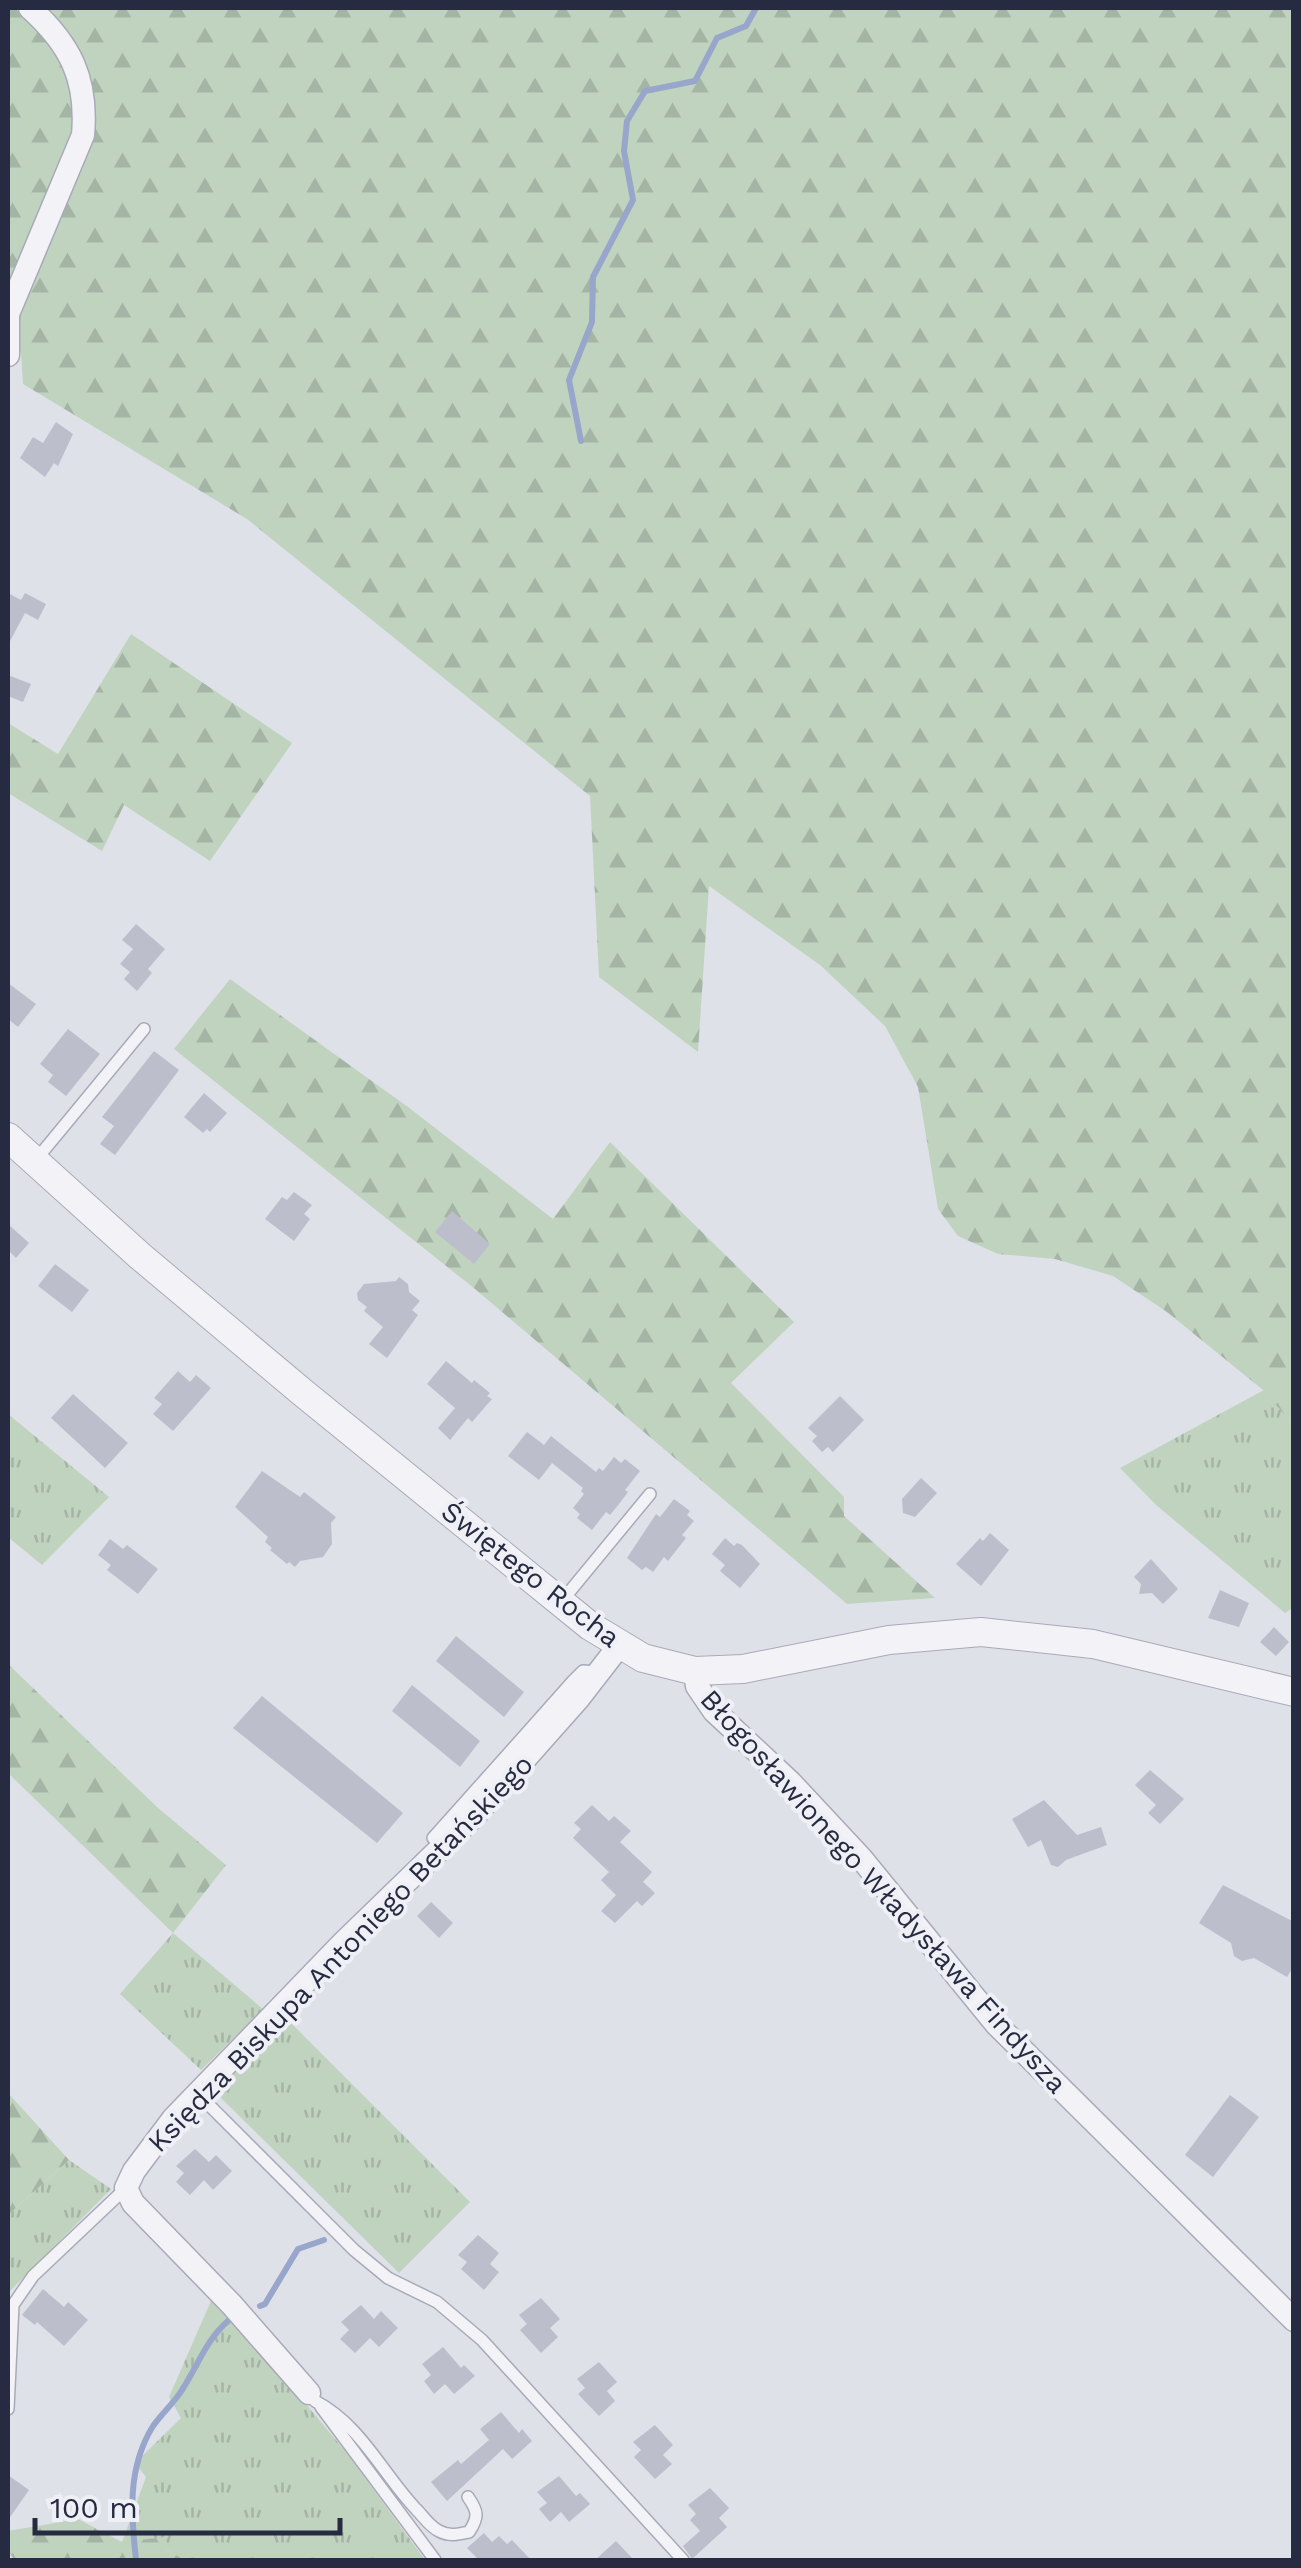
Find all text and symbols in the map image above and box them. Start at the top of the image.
street label: Świętego Rocha [435,1494,627,1654]
street label: Błogosławionego Władysława Findysza [694,1683,1074,2100]
street label: Księdza Biskupa Antoniego Betańskiego [141,1748,540,2159]
scale bar [35,2473,340,2535]
text: 100 m [50,2490,138,2525]

